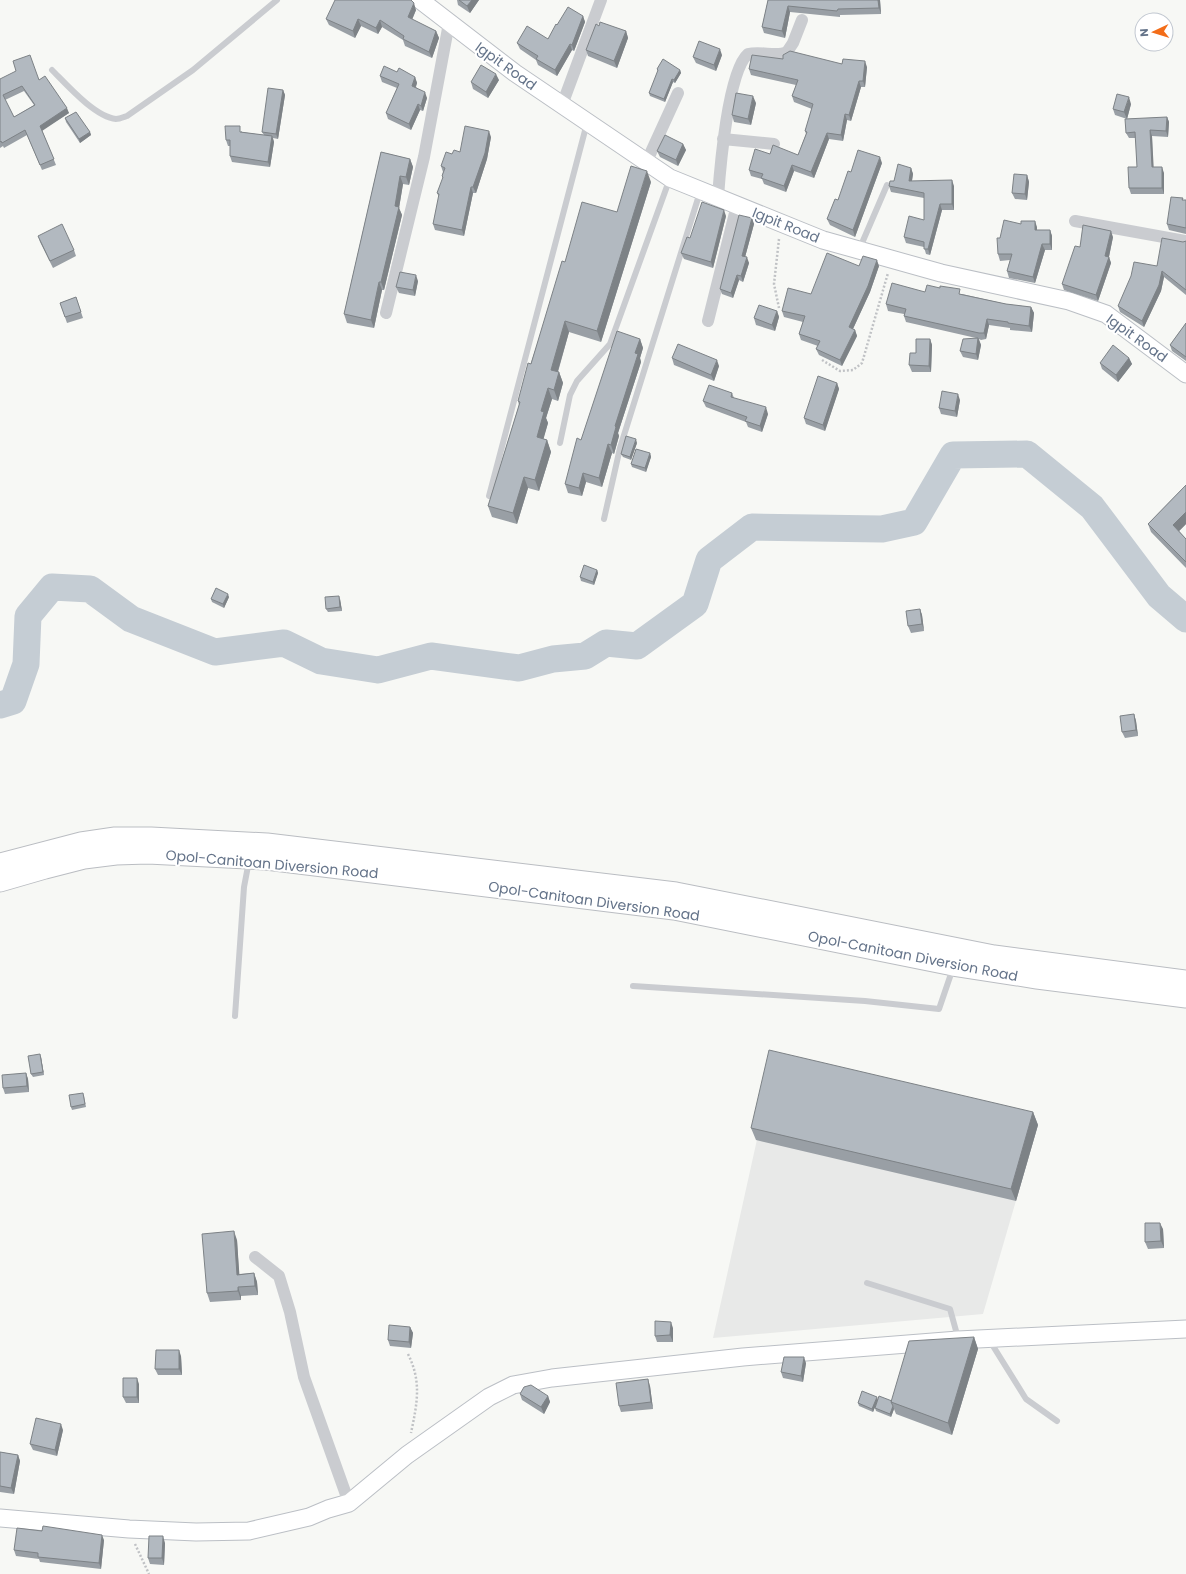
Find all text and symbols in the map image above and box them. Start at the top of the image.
north arrow [1134,12,1174,52]
text: N [1136,28,1152,37]
street label: Igpit Road [471,37,541,95]
street label: Igpit Road [749,202,823,248]
street label: Igpit Road [1102,309,1172,367]
street label: Opol-Canitoan Diversion Road [165,845,379,883]
street label: Opol-Canitoan Diversion Road [487,876,701,926]
street label: Opol-Canitoan Diversion Road [806,926,1020,986]

